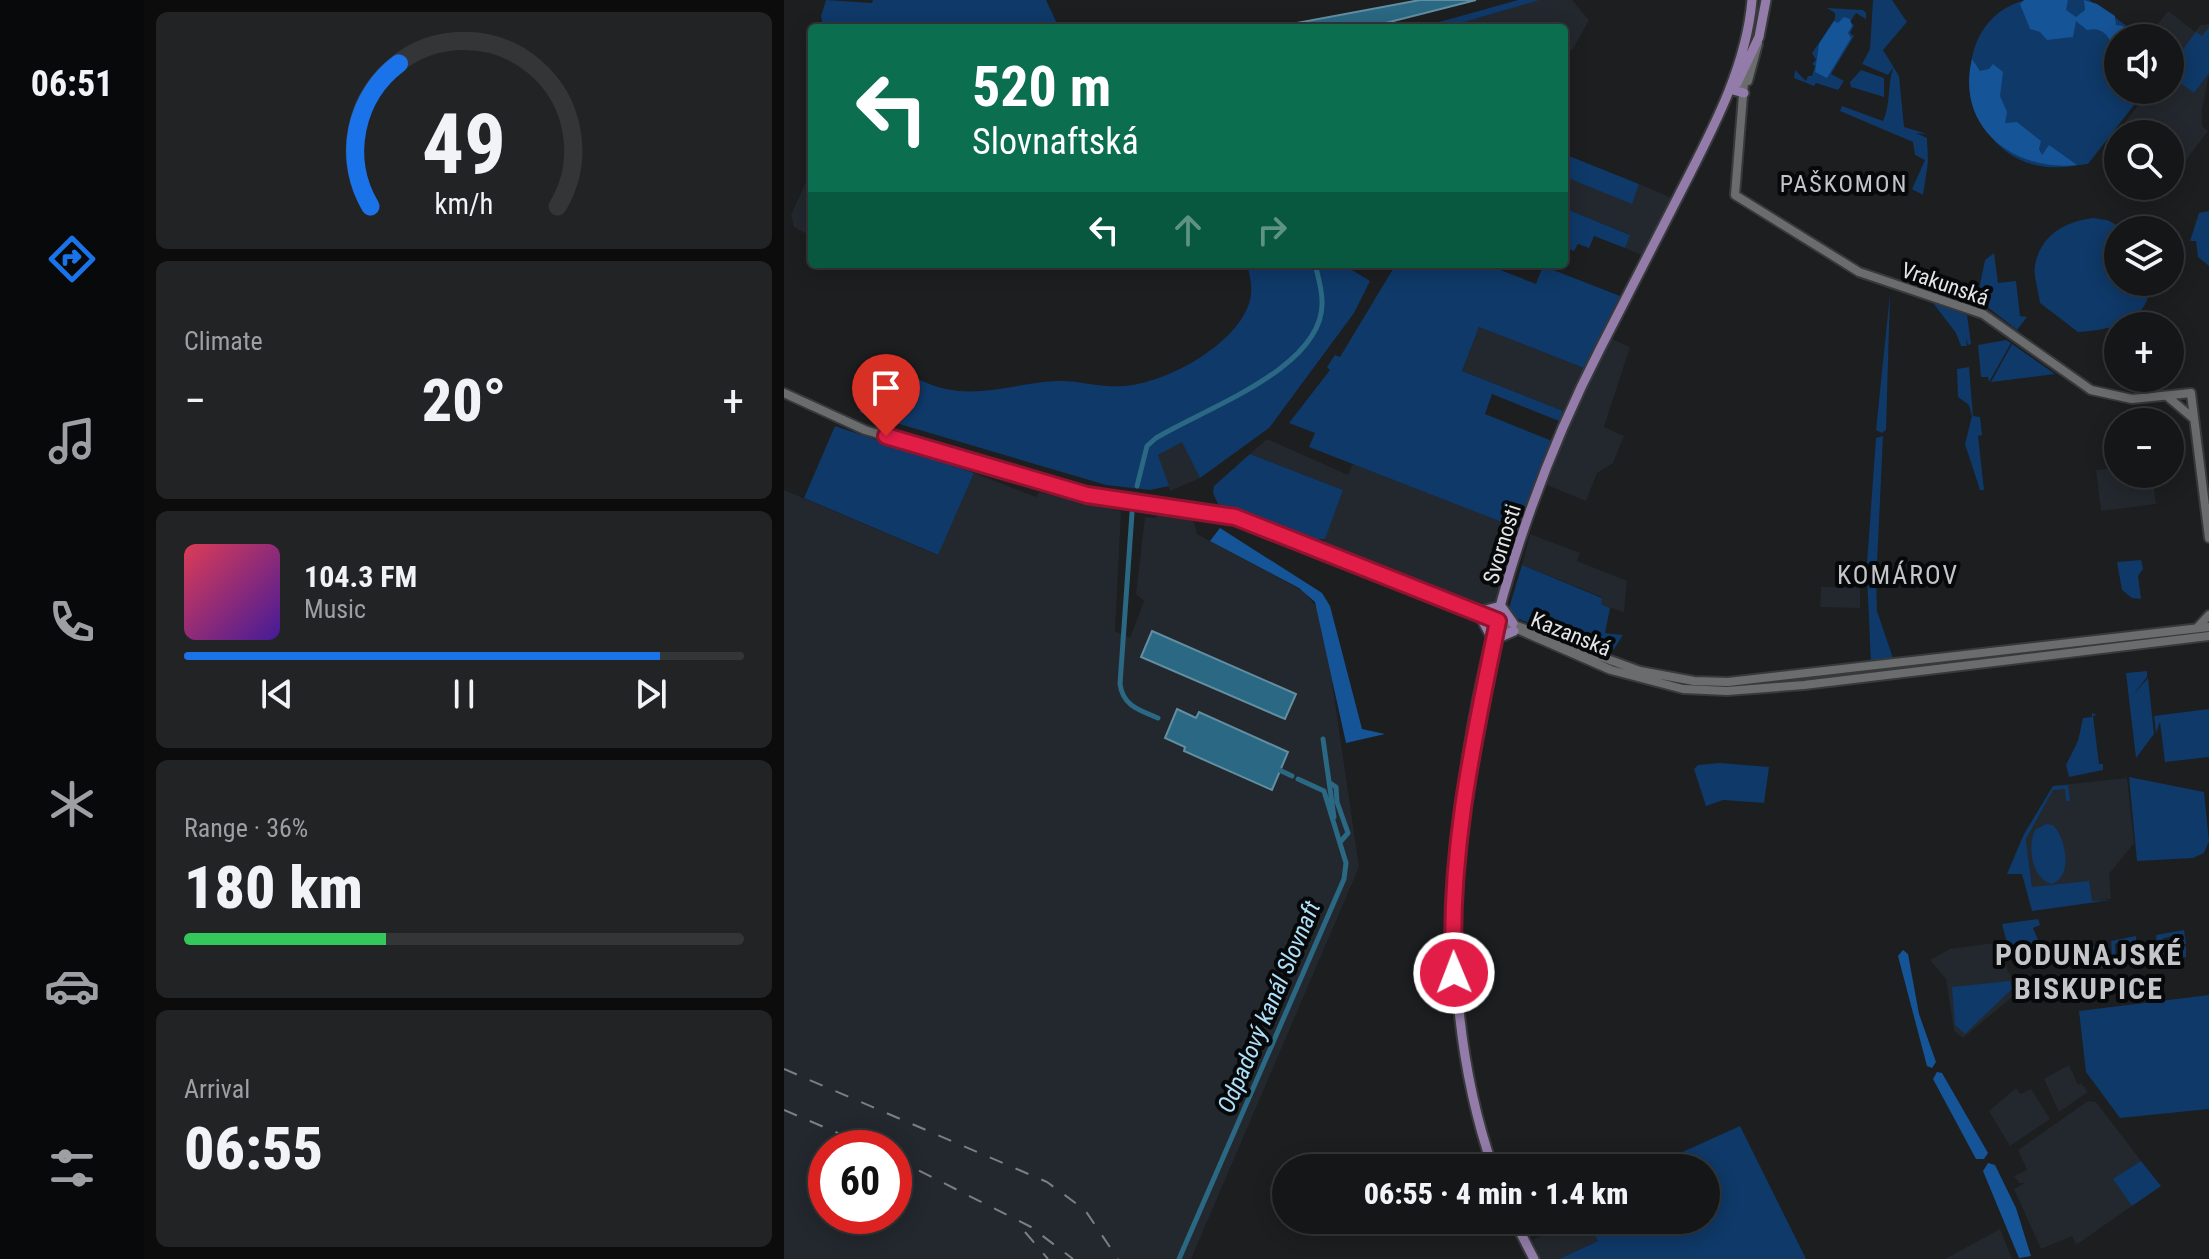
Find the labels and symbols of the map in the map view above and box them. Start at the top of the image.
district label: PAŠKOMON [1780,170,1908,198]
street label: Vrakunská [1898,257,1992,311]
pin [852,354,920,436]
street label: Svornosti [1478,501,1526,587]
district label: KOMÁROV [1837,560,1959,590]
street label: Kazanská [1527,607,1615,661]
water label: Odpadový kanál Slovnaft [1212,897,1326,1117]
position arrow [1412,931,1496,1015]
district label: PODUNAJSKÉ BISKUPICE [1995,937,2183,1006]
speed limit sign: 60 [808,1130,912,1234]

